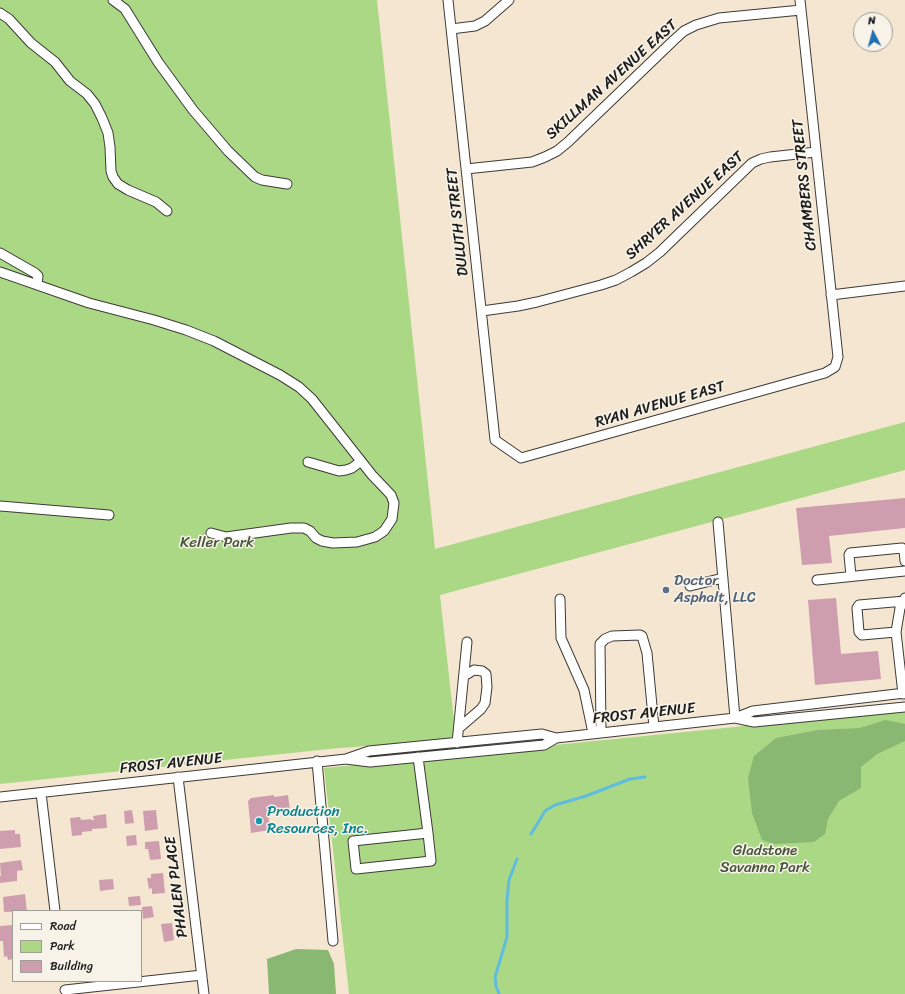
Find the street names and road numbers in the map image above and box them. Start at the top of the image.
street label: SKILLMAN AVENUE EAST [543,16,681,144]
street label: CHAMBERS STREET [789,118,821,252]
street label: SHRYER AVENUE EAST [622,148,748,264]
street label: DULUTH STREET [443,167,473,277]
street label: RYAN AVENUE EAST [593,378,727,432]
street label: FROST AVENUE [592,700,696,728]
street label: FROST AVENUE [119,750,223,778]
street label: PHALEN PLACE [162,835,192,939]

